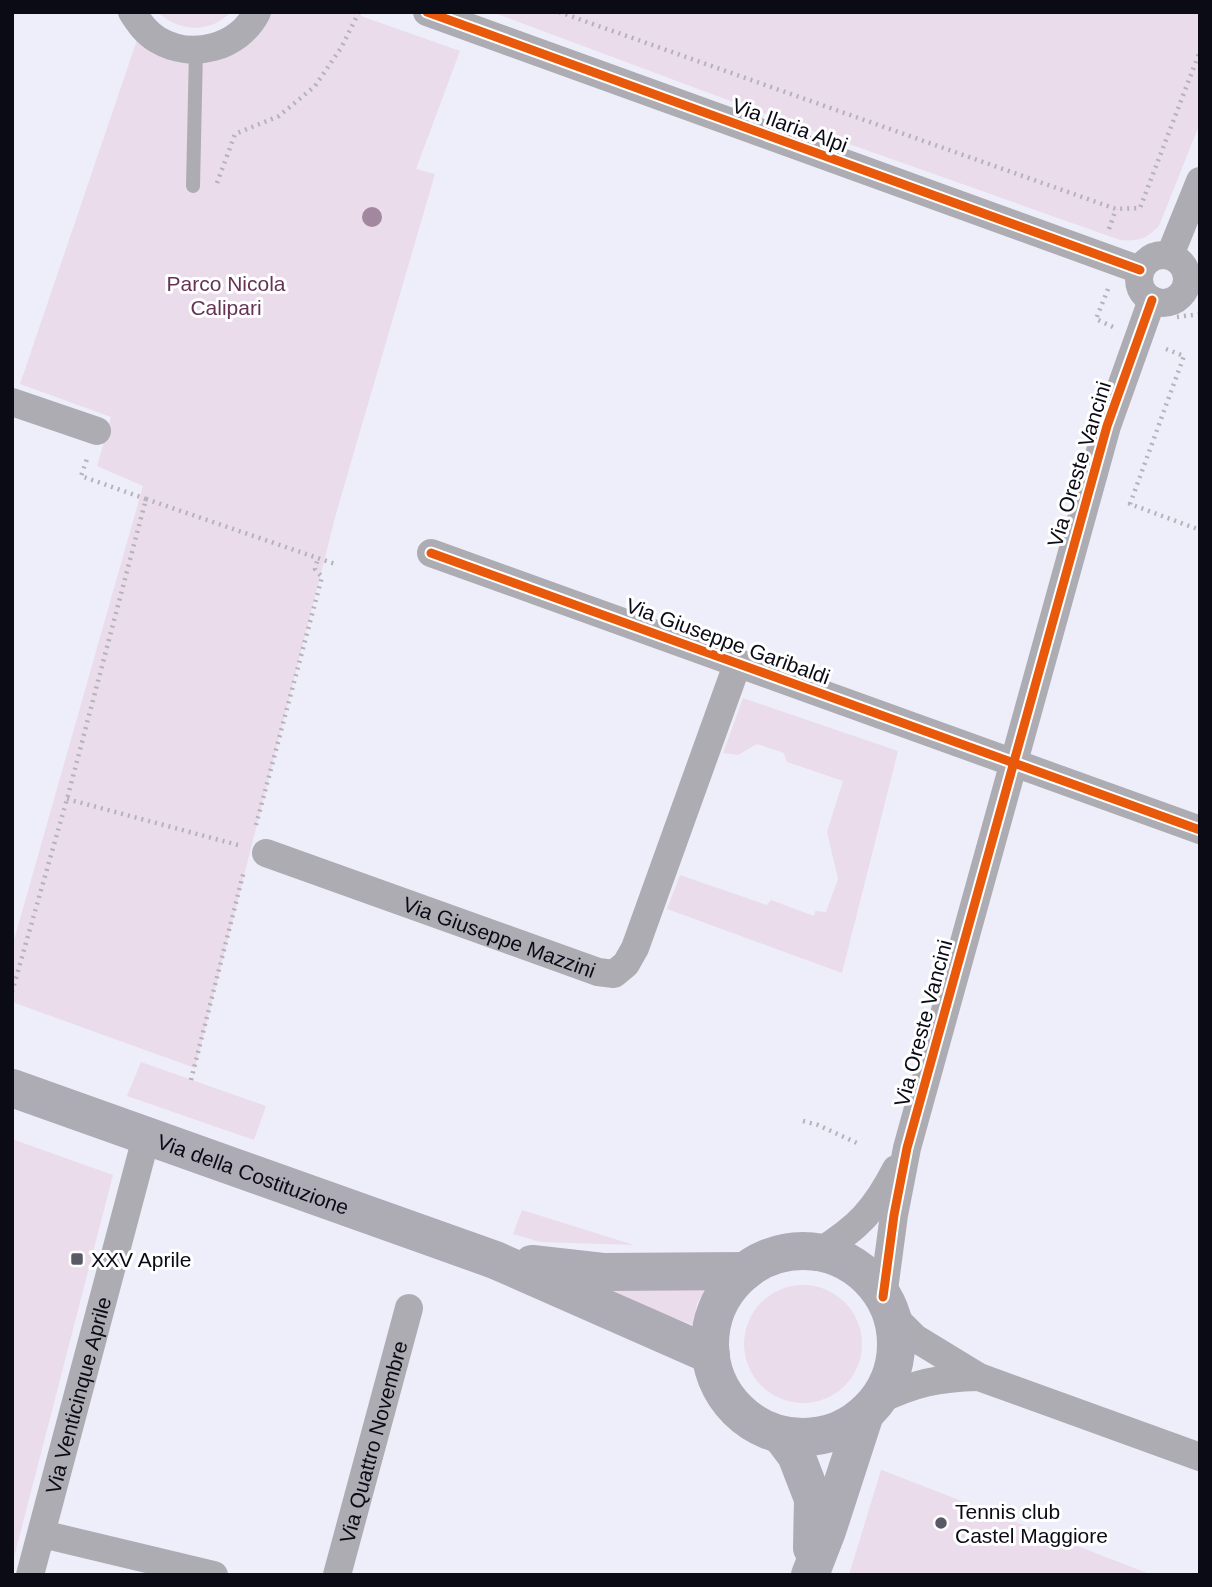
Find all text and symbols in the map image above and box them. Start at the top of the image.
street label: Via Ilaria Alpi [729,93,851,157]
park label: Parco Nicola Calipari [166,272,286,319]
street label: Via Oreste Vancini [1043,378,1115,550]
street label: Via Giuseppe Garibaldi [623,593,833,689]
street label: Via Giuseppe Mazzini [400,892,599,982]
street label: Via Oreste Vancini [890,937,956,1109]
street label: Via della Costituzione [154,1129,352,1219]
place label: XXV Aprile [91,1248,191,1271]
marker: XXV Aprile [69,1251,85,1267]
street label: Via Venticinque Aprile [41,1294,115,1496]
street label: Via Quattro Novembre [335,1338,411,1546]
place label: Tennis club Castel Maggiore [955,1500,1108,1547]
marker: Tennis club Castel Maggiore [933,1515,949,1531]

